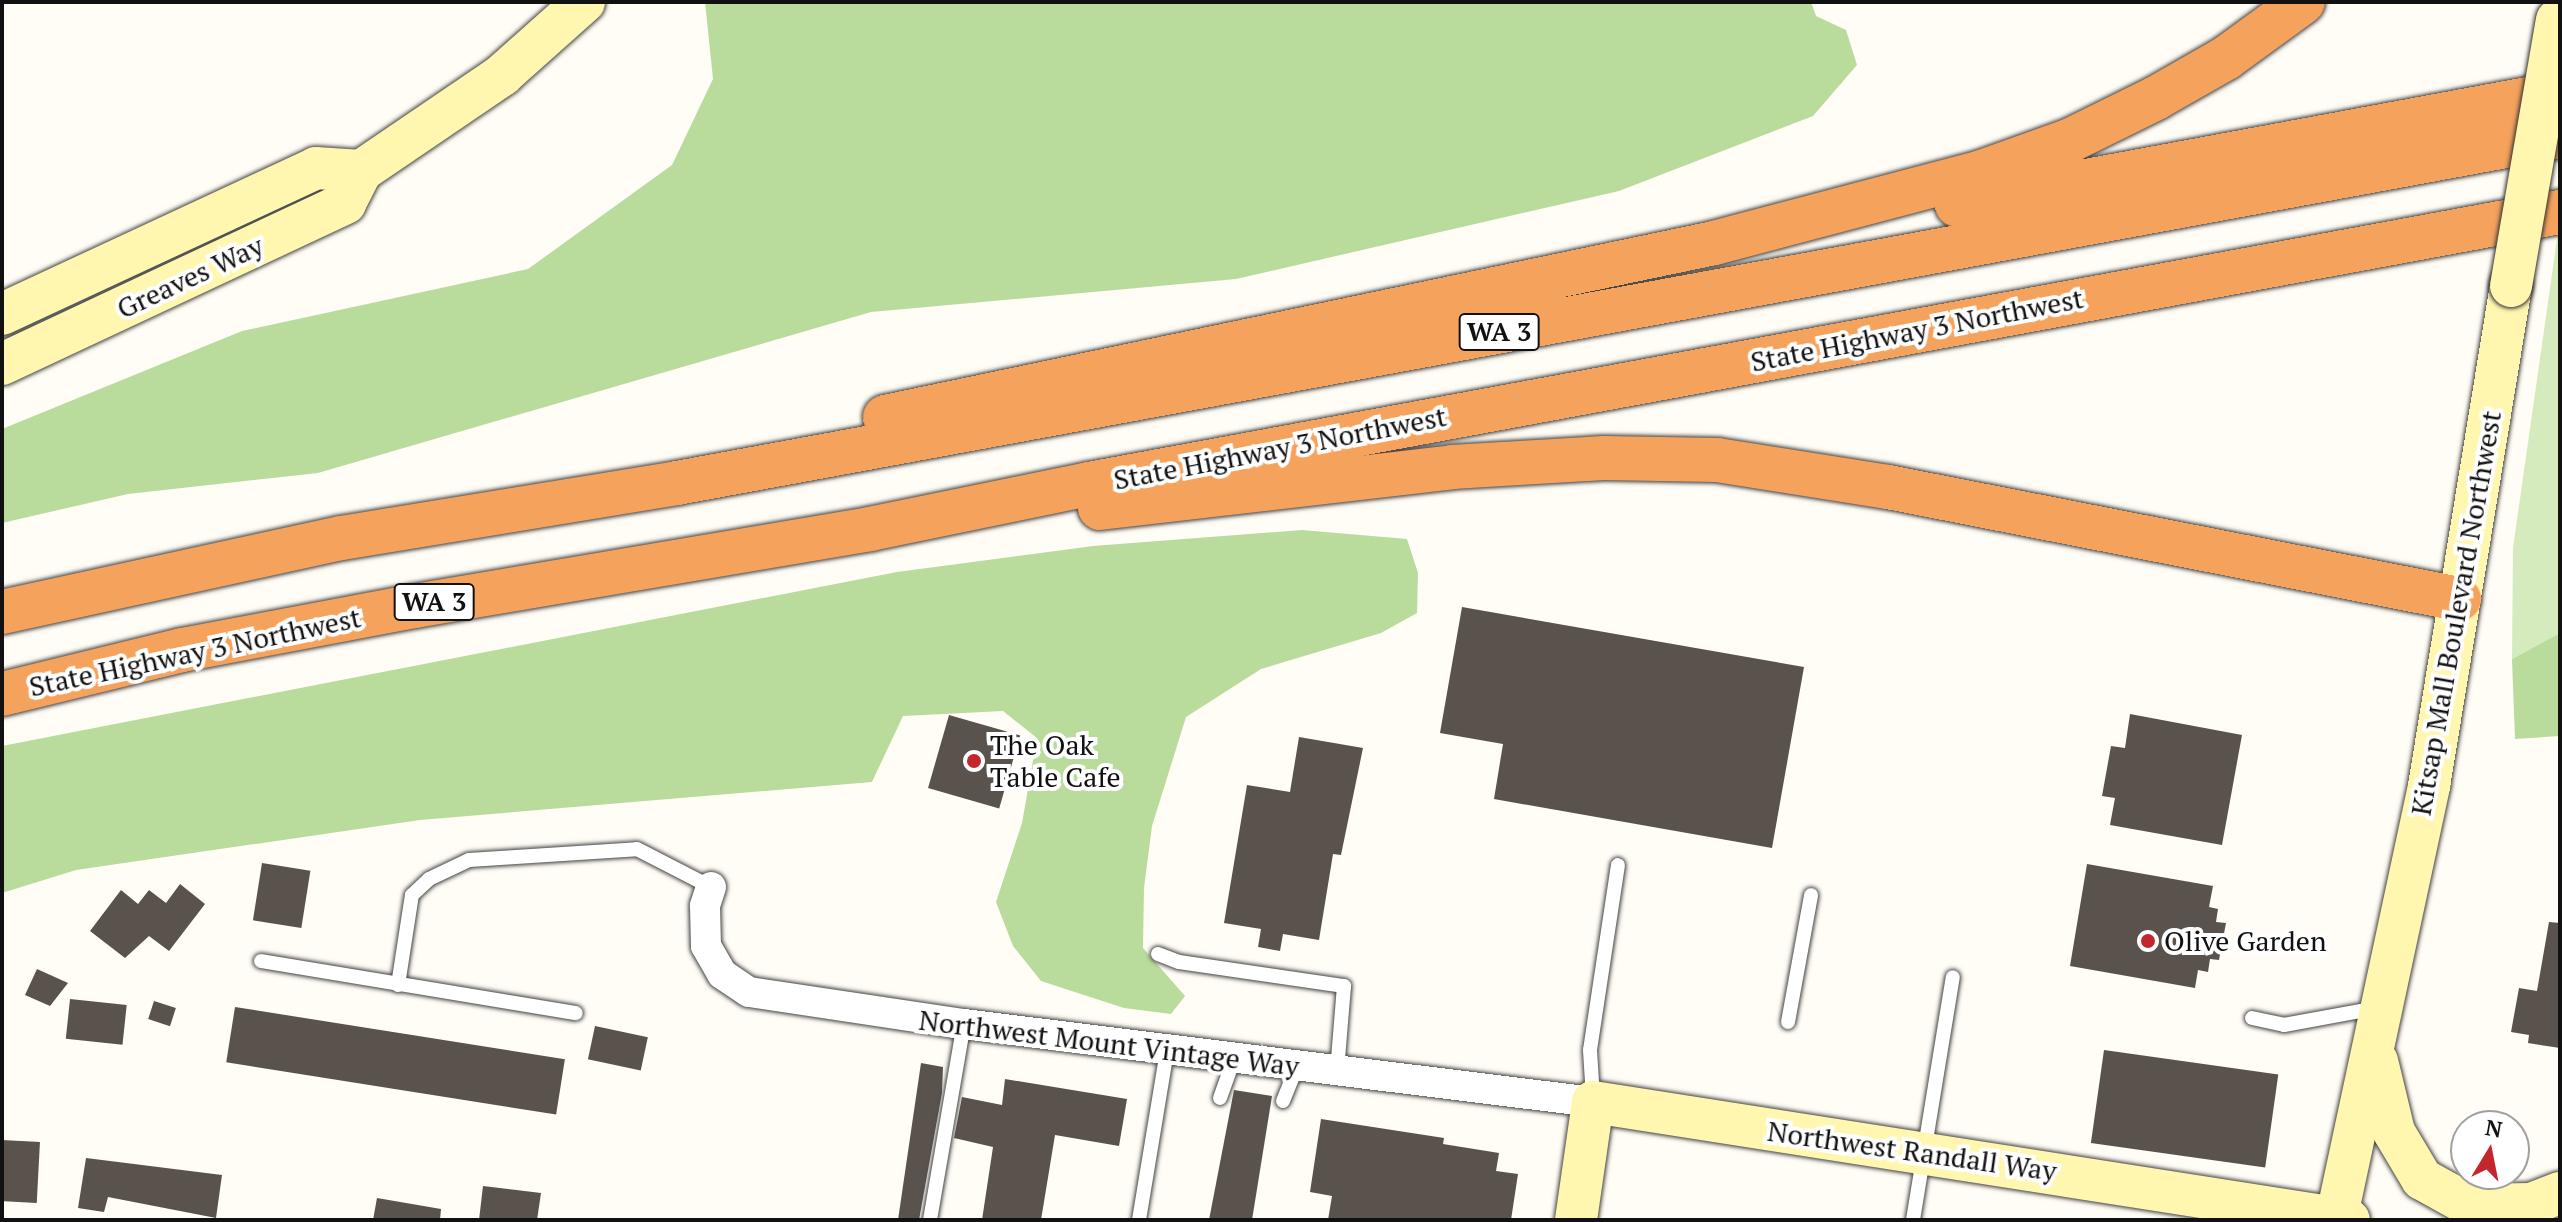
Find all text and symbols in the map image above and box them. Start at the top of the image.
street label: Greaves Way [112,228,268,326]
street label: State Highway 3 Northwest [1748,281,2086,379]
road number: WA 3 [1457,310,1541,354]
street label: State Highway 3 Northwest [1111,399,1449,497]
street label: Kitsap Mall Boulevard Northwest [2404,408,2508,818]
road number: WA 3 [392,580,476,624]
street label: State Highway 3 Northwest [26,600,364,704]
place label: The Oak Table Cafe [990,728,1121,794]
marker: The Oak Table Cafe [965,752,983,770]
place label: Olive Garden [2164,924,2327,958]
marker: Olive Garden [2139,932,2157,950]
street label: Northwest Mount Vintage Way [917,1003,1301,1083]
north arrow [2450,1110,2530,1190]
text: N [2483,1112,2505,1144]
street label: Northwest Randall Way [1765,1114,2059,1188]

